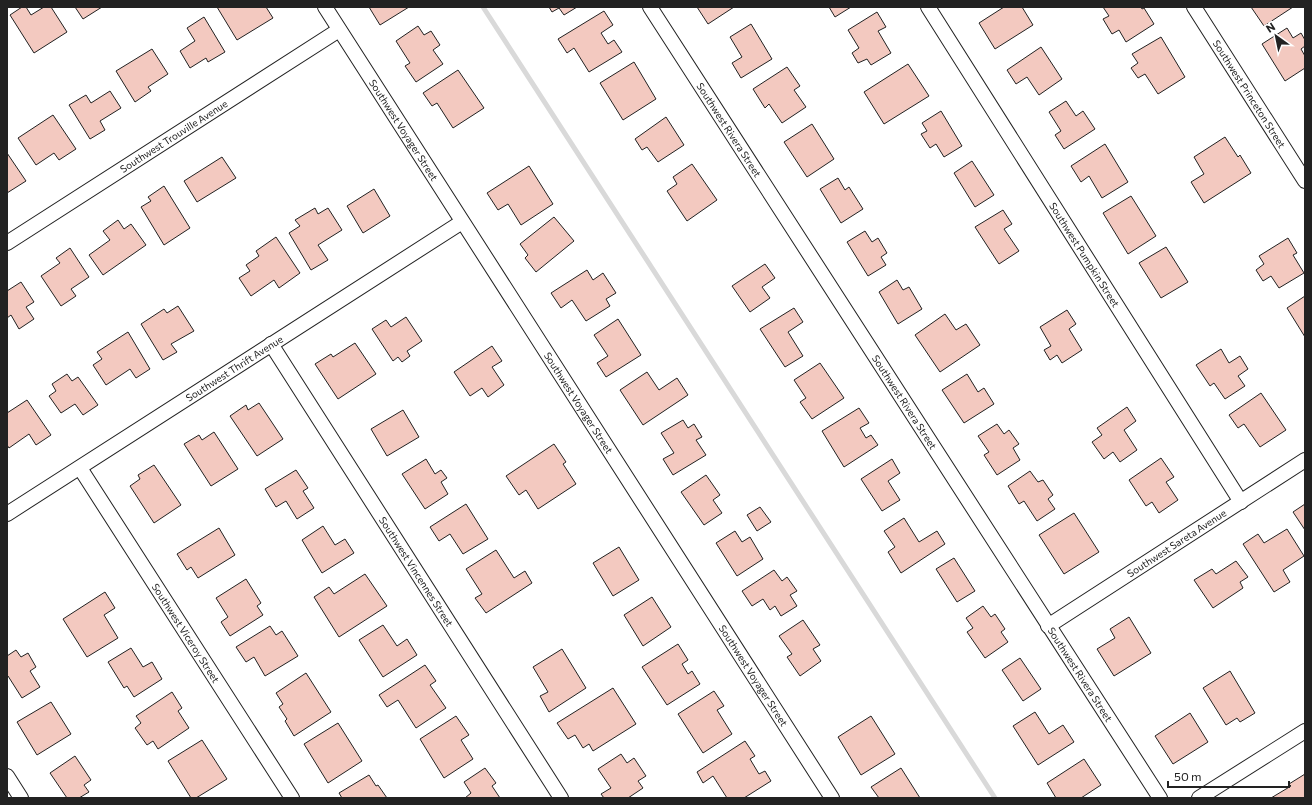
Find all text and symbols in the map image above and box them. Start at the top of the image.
north arrow [1256,16,1296,56]
text: N [1263,19,1277,35]
street label: Southwest Princeton Street [1211,38,1288,150]
street label: Southwest Voyager Street [367,77,441,183]
street label: Southwest Rivera Street [694,80,764,179]
street label: Southwest Trouville Avenue [118,97,230,175]
street label: Southwest Pumpkin Street [1047,200,1122,309]
street label: Southwest Thrift Avenue [183,333,285,404]
street label: Southwest Voyager Street [542,350,616,456]
street label: Southwest Rivera Street [870,353,939,451]
street label: Southwest Sareta Avenue [1125,507,1228,579]
street label: Southwest Vincennes Street [377,514,456,629]
street label: Southwest Viceroy Street [150,581,222,685]
street label: Southwest Voyager Street [717,623,790,728]
street label: Southwest Rivera Street [1045,625,1115,724]
scale bar [1168,763,1289,789]
text: 50 m [1174,769,1202,783]

